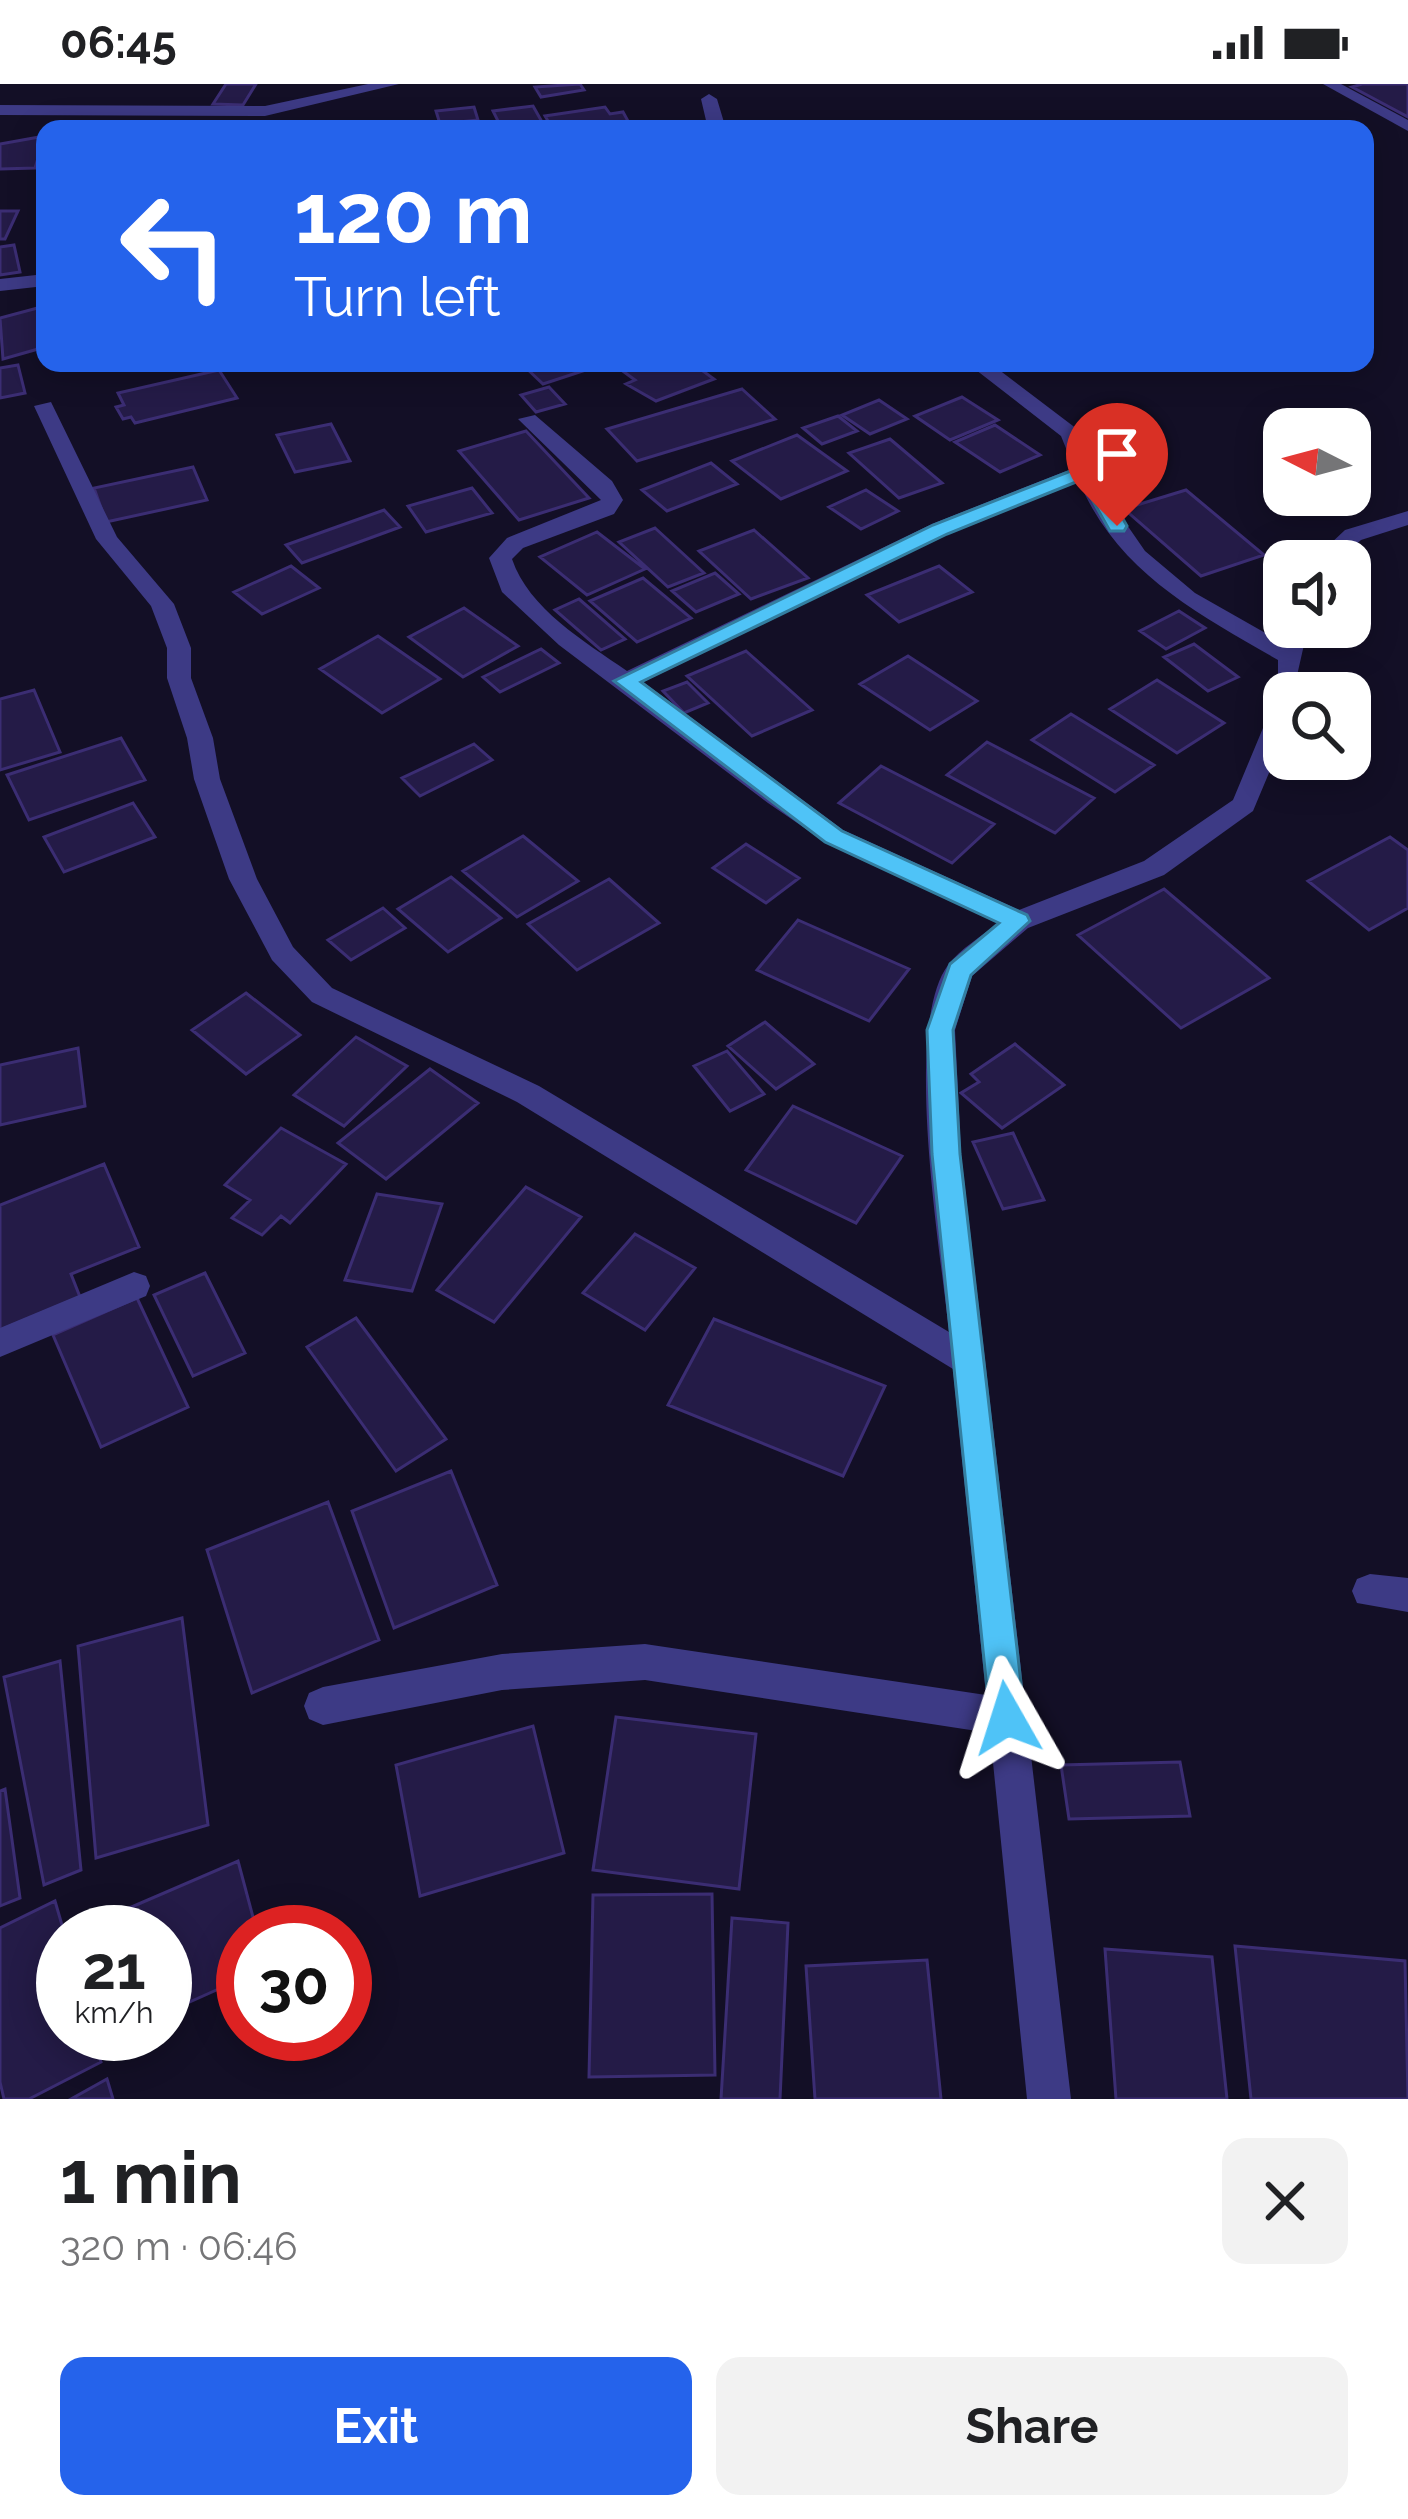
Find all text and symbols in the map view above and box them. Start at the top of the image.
text: 06:45 [60,16,177,69]
text: 120 m [294,164,533,263]
icon: left [96,168,252,324]
text: Turn left [294,265,501,329]
pin [1066,403,1168,526]
north arrow [1263,408,1371,516]
map controls [1263,408,1371,780]
icon: arrive [1084,421,1150,487]
button: sound [1263,540,1371,648]
button: search [1263,672,1371,780]
position arrow [944,1655,1070,1781]
speed limit sign: 30 [216,1905,372,2061]
text: 21 [82,1933,146,2003]
text: km/h [74,1995,154,2030]
text: 1 min [60,2135,242,2220]
button: close [1222,2138,1348,2264]
text: 320 m · 06:46 [60,2223,298,2269]
button: Exit [60,2357,692,2495]
button: Share [716,2357,1348,2495]

